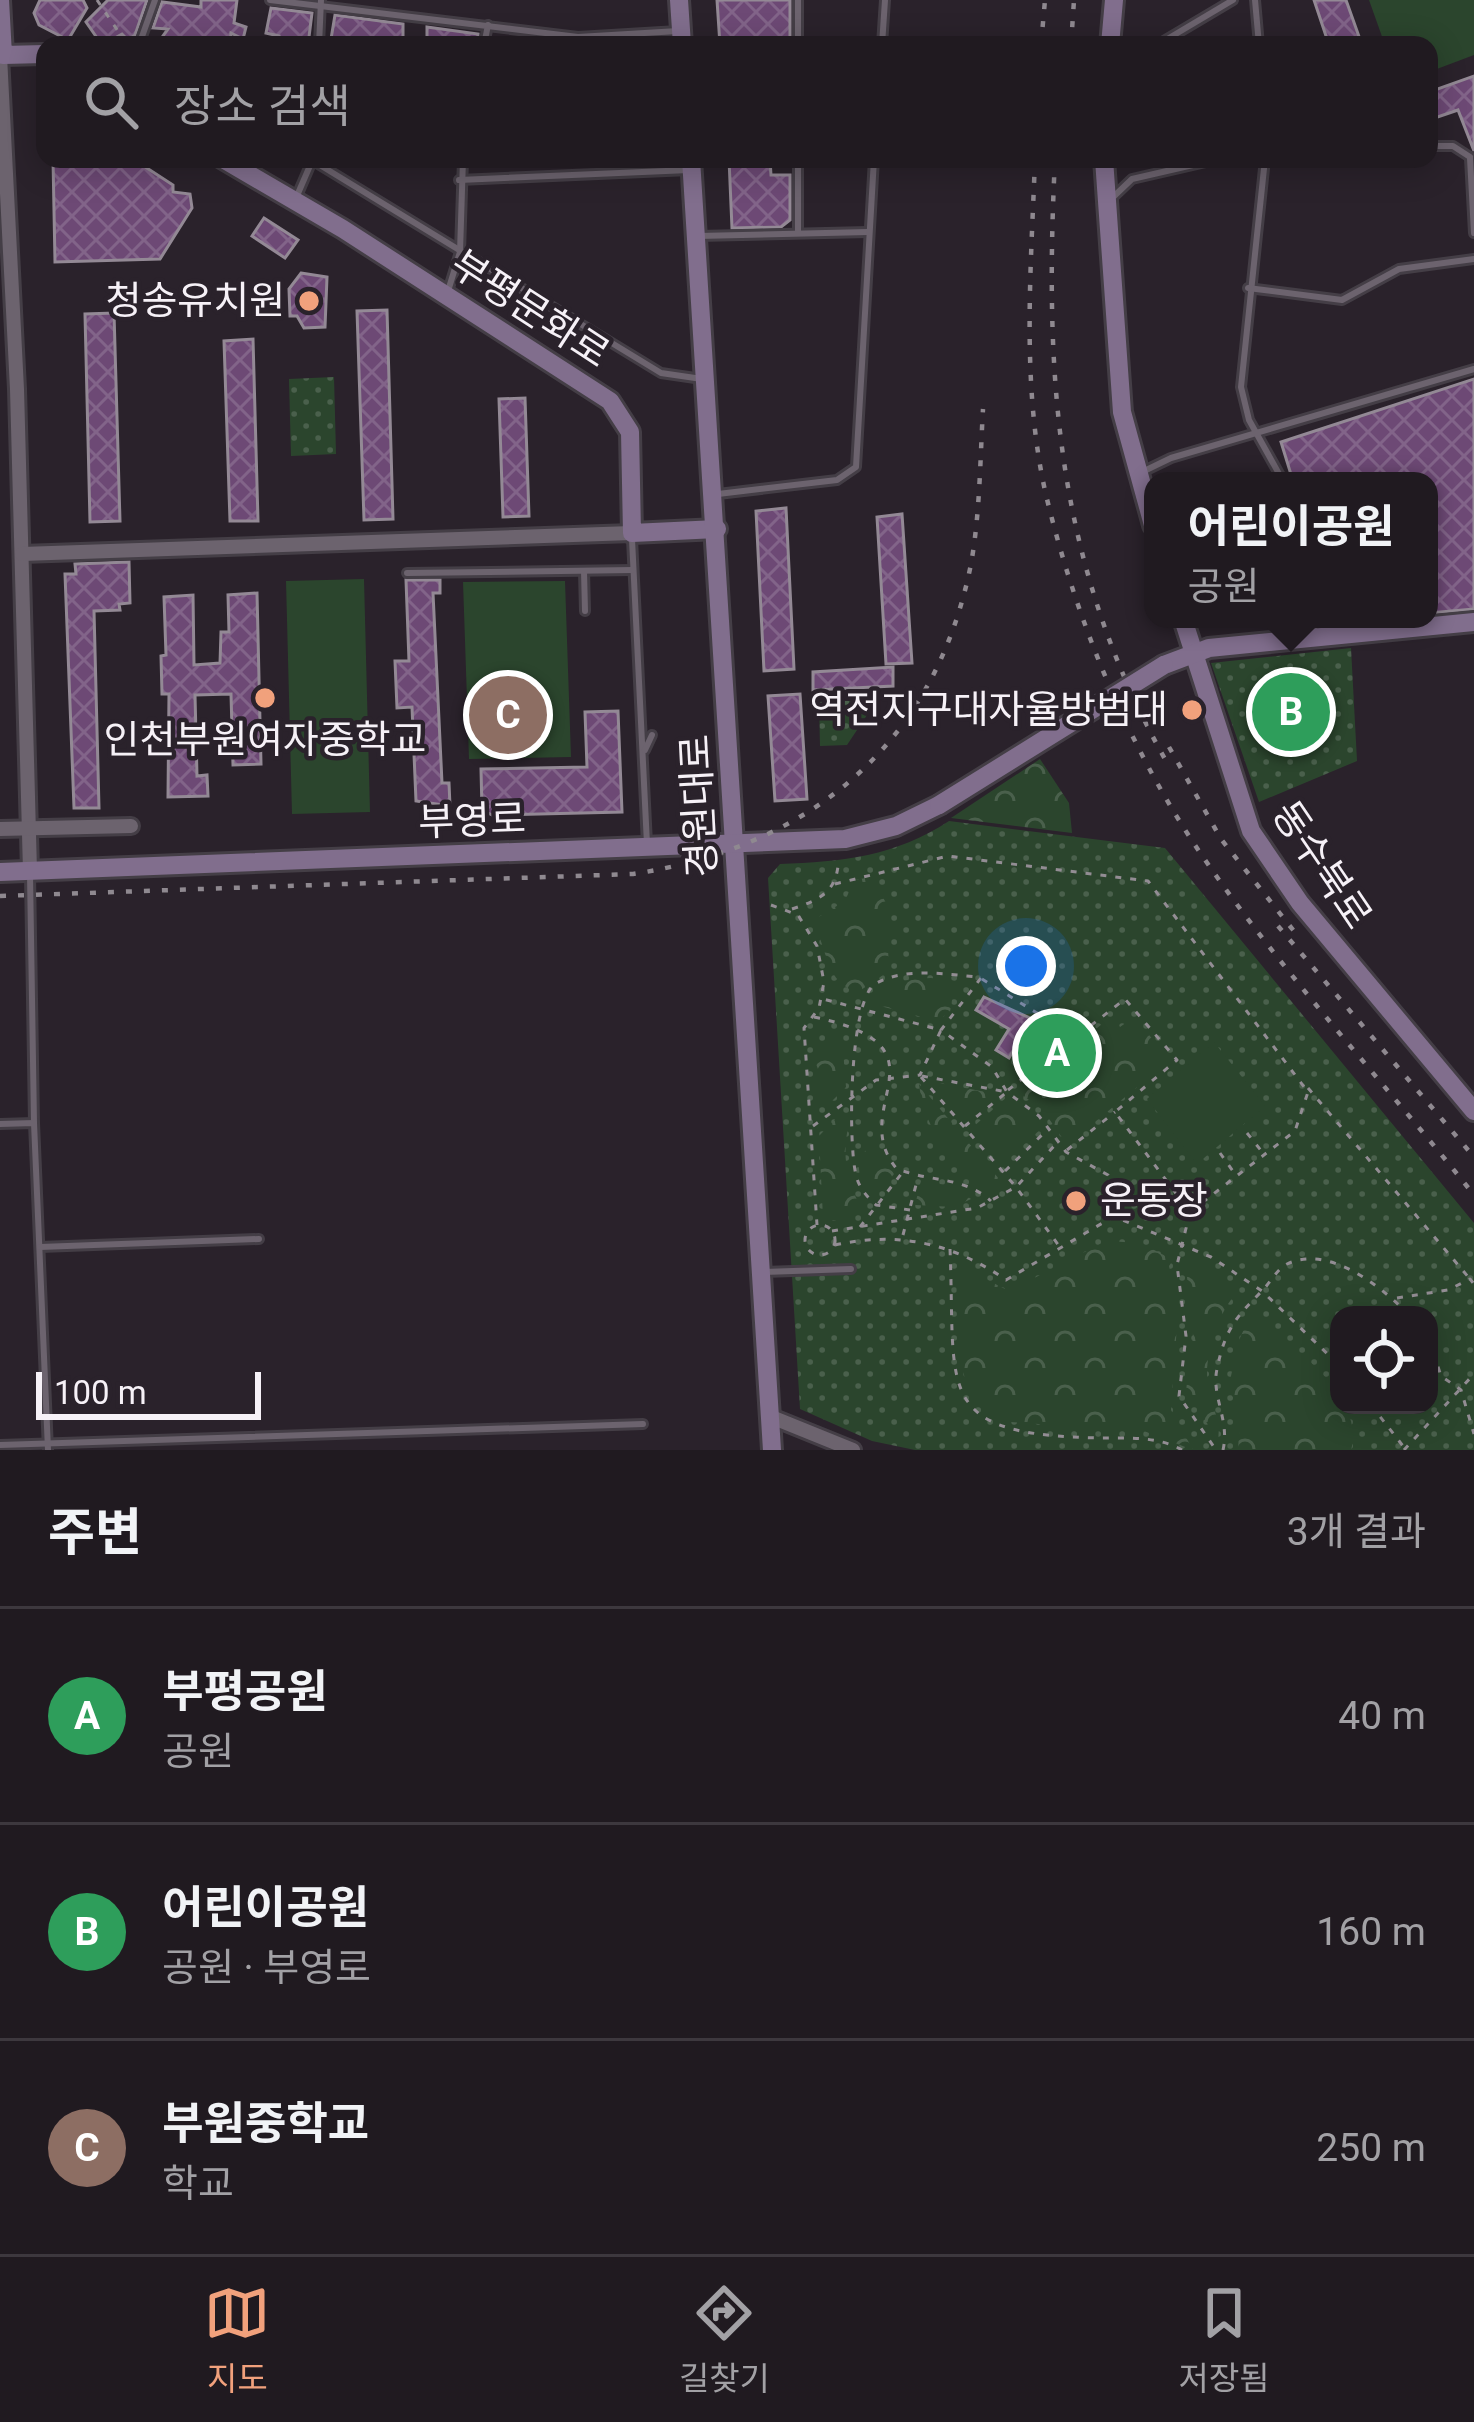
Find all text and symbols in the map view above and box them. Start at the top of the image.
search box [36,36,1438,168]
icon: search [78,69,144,135]
text: 장소 검색 [174,80,351,133]
street label: 부평문화로 [442,241,618,377]
place label: 청송유치원 [106,278,285,324]
marker: 청송유치원 [296,288,322,314]
popup [1144,472,1438,628]
text: 어린이공원 [1187,500,1395,553]
text: 공원 [1187,564,1259,610]
pin: B [1252,667,1330,757]
pin: C [469,670,547,760]
marker: 인천부원여자중학교 [252,685,278,711]
place label: 역전지구대자율방범대 [809,687,1168,733]
marker: 역전지구대자율방범대 [1179,697,1205,723]
place label: 인천부원여자중학교 [104,717,426,763]
street label: 경원대로 [672,733,726,879]
street label: 동수북로 [1263,793,1381,937]
street label: 부영로 [417,796,527,846]
your location [996,936,1056,996]
pin: A [1018,1008,1096,1098]
place label: 운동장 [1100,1178,1208,1224]
marker: 운동장 [1063,1188,1089,1214]
map controls [1330,1306,1438,1414]
button: locate [1330,1306,1438,1414]
scale bar [36,1366,261,1419]
text: 100 m [54,1373,147,1412]
text: 주변 [48,1503,142,1562]
text: 3개 결과 [1287,1509,1426,1555]
text: 부평공원 [162,1665,328,1718]
text: A [74,1693,100,1739]
text: 40 m [1338,1693,1426,1739]
text: 공원 [162,1729,234,1775]
text: 어린이공원 [162,1881,369,1934]
text: B [75,1909,99,1955]
text: 160 m [1316,1909,1426,1955]
text: 공원 · 부영로 [162,1945,371,1991]
text: 부원중학교 [162,2097,369,2150]
text: C [74,2125,100,2171]
text: 250 m [1316,2125,1426,2171]
text: 학교 [162,2161,234,2207]
tab: 지도 [204,2280,270,2400]
tab: 길찾기 [679,2280,770,2400]
tab: 저장됨 [1179,2280,1270,2400]

